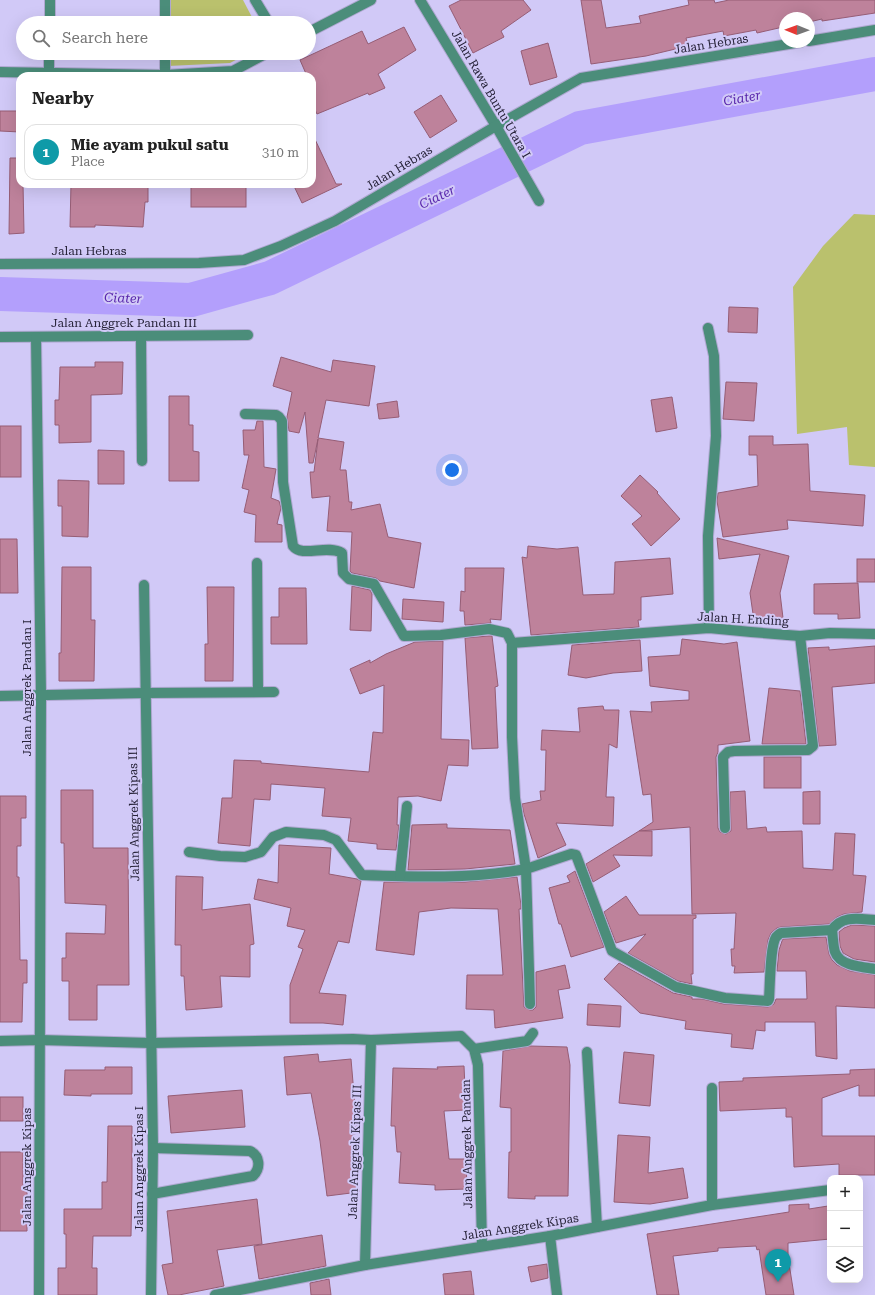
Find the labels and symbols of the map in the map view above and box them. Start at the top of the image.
north arrow [779,12,815,48]
street label: Jalan Rawa Buntu Utara I [449,28,533,160]
street label: Jalan Hebras [673,31,749,57]
water label: Ciater [722,87,762,109]
street label: Jalan Hebras [363,143,435,193]
water label: Ciater [417,182,458,212]
street label: Jalan Hebras [51,244,127,258]
water label: Ciater [104,290,143,306]
street label: Jalan Anggrek Pandan III [51,316,197,330]
your location [442,460,462,480]
street label: Jalan H. Ending [697,610,789,628]
street label: Jalan Anggrek Pandan I [20,620,34,756]
street label: Jalan Anggrek Kipas III [126,746,142,882]
street label: Jalan Anggrek Pandan [459,1079,475,1209]
street label: Jalan Anggrek Kipas III [346,1084,364,1220]
street label: Jalan Anggrek Kipas I [132,1106,146,1232]
street label: Jalan Anggrek Kipas [20,1108,34,1226]
street label: Jalan Anggrek Kipas [460,1211,580,1243]
pin: 1 [765,1249,791,1282]

